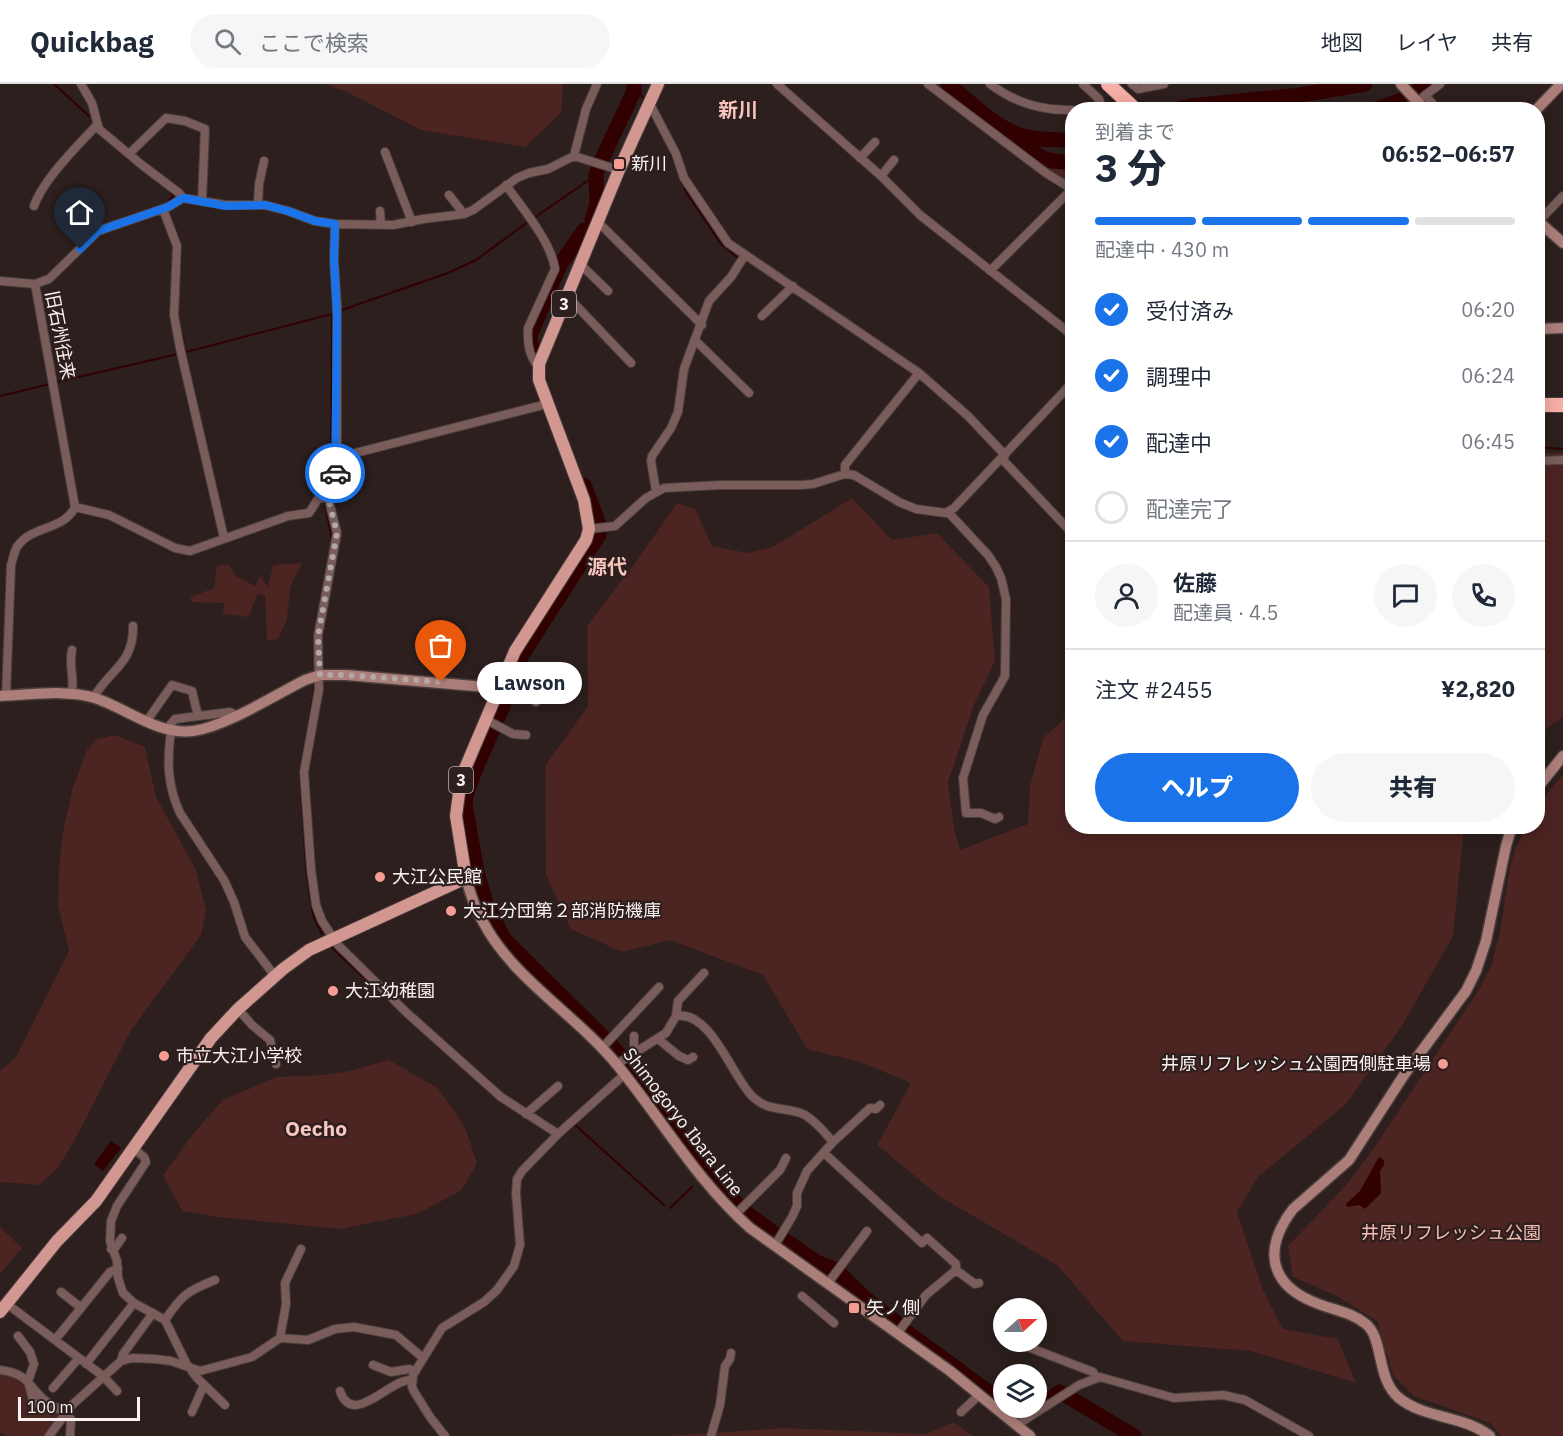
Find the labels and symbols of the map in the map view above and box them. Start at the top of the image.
district label: 新川 [718,96,758,123]
place label: 新川 [631,152,667,175]
marker: 新川 [612,157,626,171]
pin [54,187,105,249]
street label: 旧石州往来 [41,289,80,381]
road number: 3 [552,291,576,317]
courier [305,443,365,503]
district label: 源代 [587,553,627,580]
pin [415,620,466,682]
callout: Lawson [477,661,582,703]
road number: 3 [449,767,473,793]
place label: 大江公民館 [392,865,482,888]
marker: 大江公民館 [373,870,387,884]
place label: 大江分団第２部消防機庫 [463,899,661,922]
marker: 大江分団第２部消防機庫 [444,904,458,918]
place label: 大江幼稚園 [345,979,435,1002]
marker: 大江幼稚園 [326,984,340,998]
street label: Shimogoryo Ibara Line [618,1043,748,1200]
place label: 市立大江小学校 [176,1044,302,1067]
marker: 市立大江小学校 [157,1049,171,1063]
place label: 井原リフレッシュ公園西側駐車場 [1161,1052,1431,1075]
marker: 井原リフレッシュ公園西側駐車場 [1436,1057,1450,1071]
district label: Oecho [285,1114,347,1142]
park label: 井原リフレッシュ公園 [1361,1221,1541,1244]
place label: 矢ノ側 [866,1296,920,1319]
north arrow [993,1298,1047,1352]
marker: 矢ノ側 [847,1301,861,1315]
scale bar [18,1394,140,1422]

